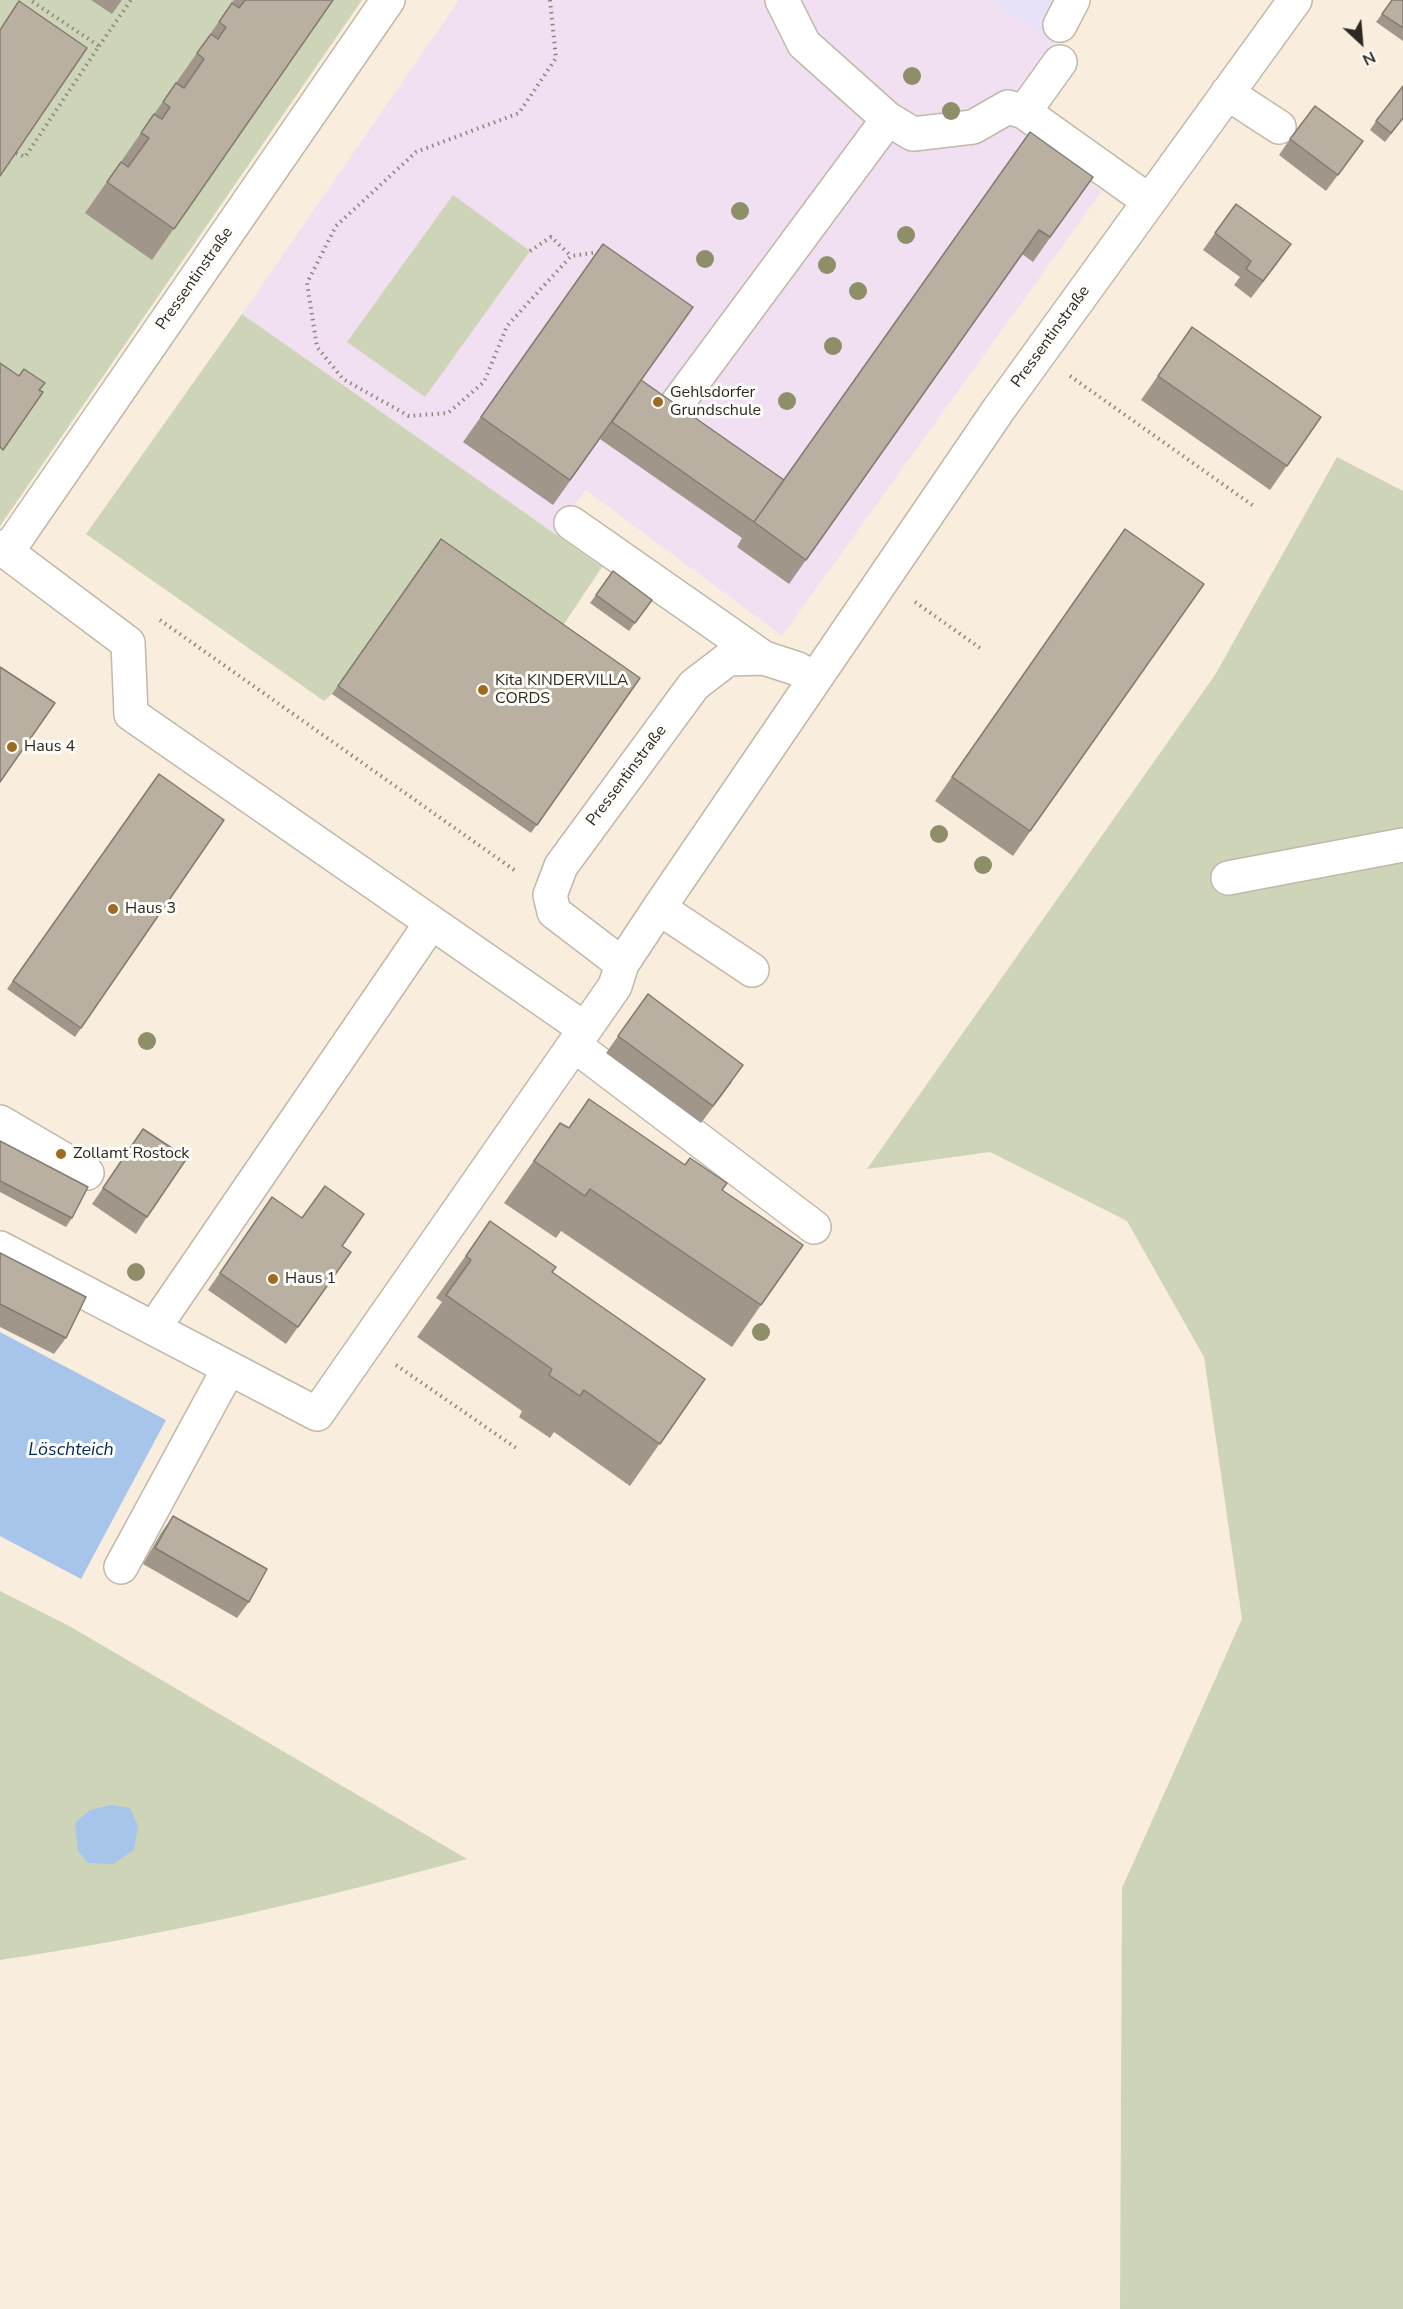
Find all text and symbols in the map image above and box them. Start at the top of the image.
north arrow [1331,12,1391,72]
text: N [1359,46,1379,71]
street label: Pressentinstraße [152,224,238,334]
street label: Pressentinstraße [1008,282,1094,392]
place label: Gehlsdorfer Grundschule [670,383,761,421]
marker: Gehlsdorfer Grundschule [651,395,665,409]
place label: Kita KINDERVILLA CORDS [495,671,628,709]
marker: Kita KINDERVILLA CORDS [476,683,490,697]
street label: Pressentinstraße [583,722,671,830]
place label: Haus 4 [24,737,75,757]
marker: Haus 4 [5,740,19,754]
place label: Haus 3 [125,899,176,919]
marker: Haus 3 [106,902,120,916]
place label: Zollamt Rostock [73,1144,189,1164]
marker: Zollamt Rostock [54,1147,68,1161]
place label: Haus 1 [285,1269,336,1289]
marker: Haus 1 [266,1272,280,1286]
water label: Löschteich [28,1440,114,1462]

